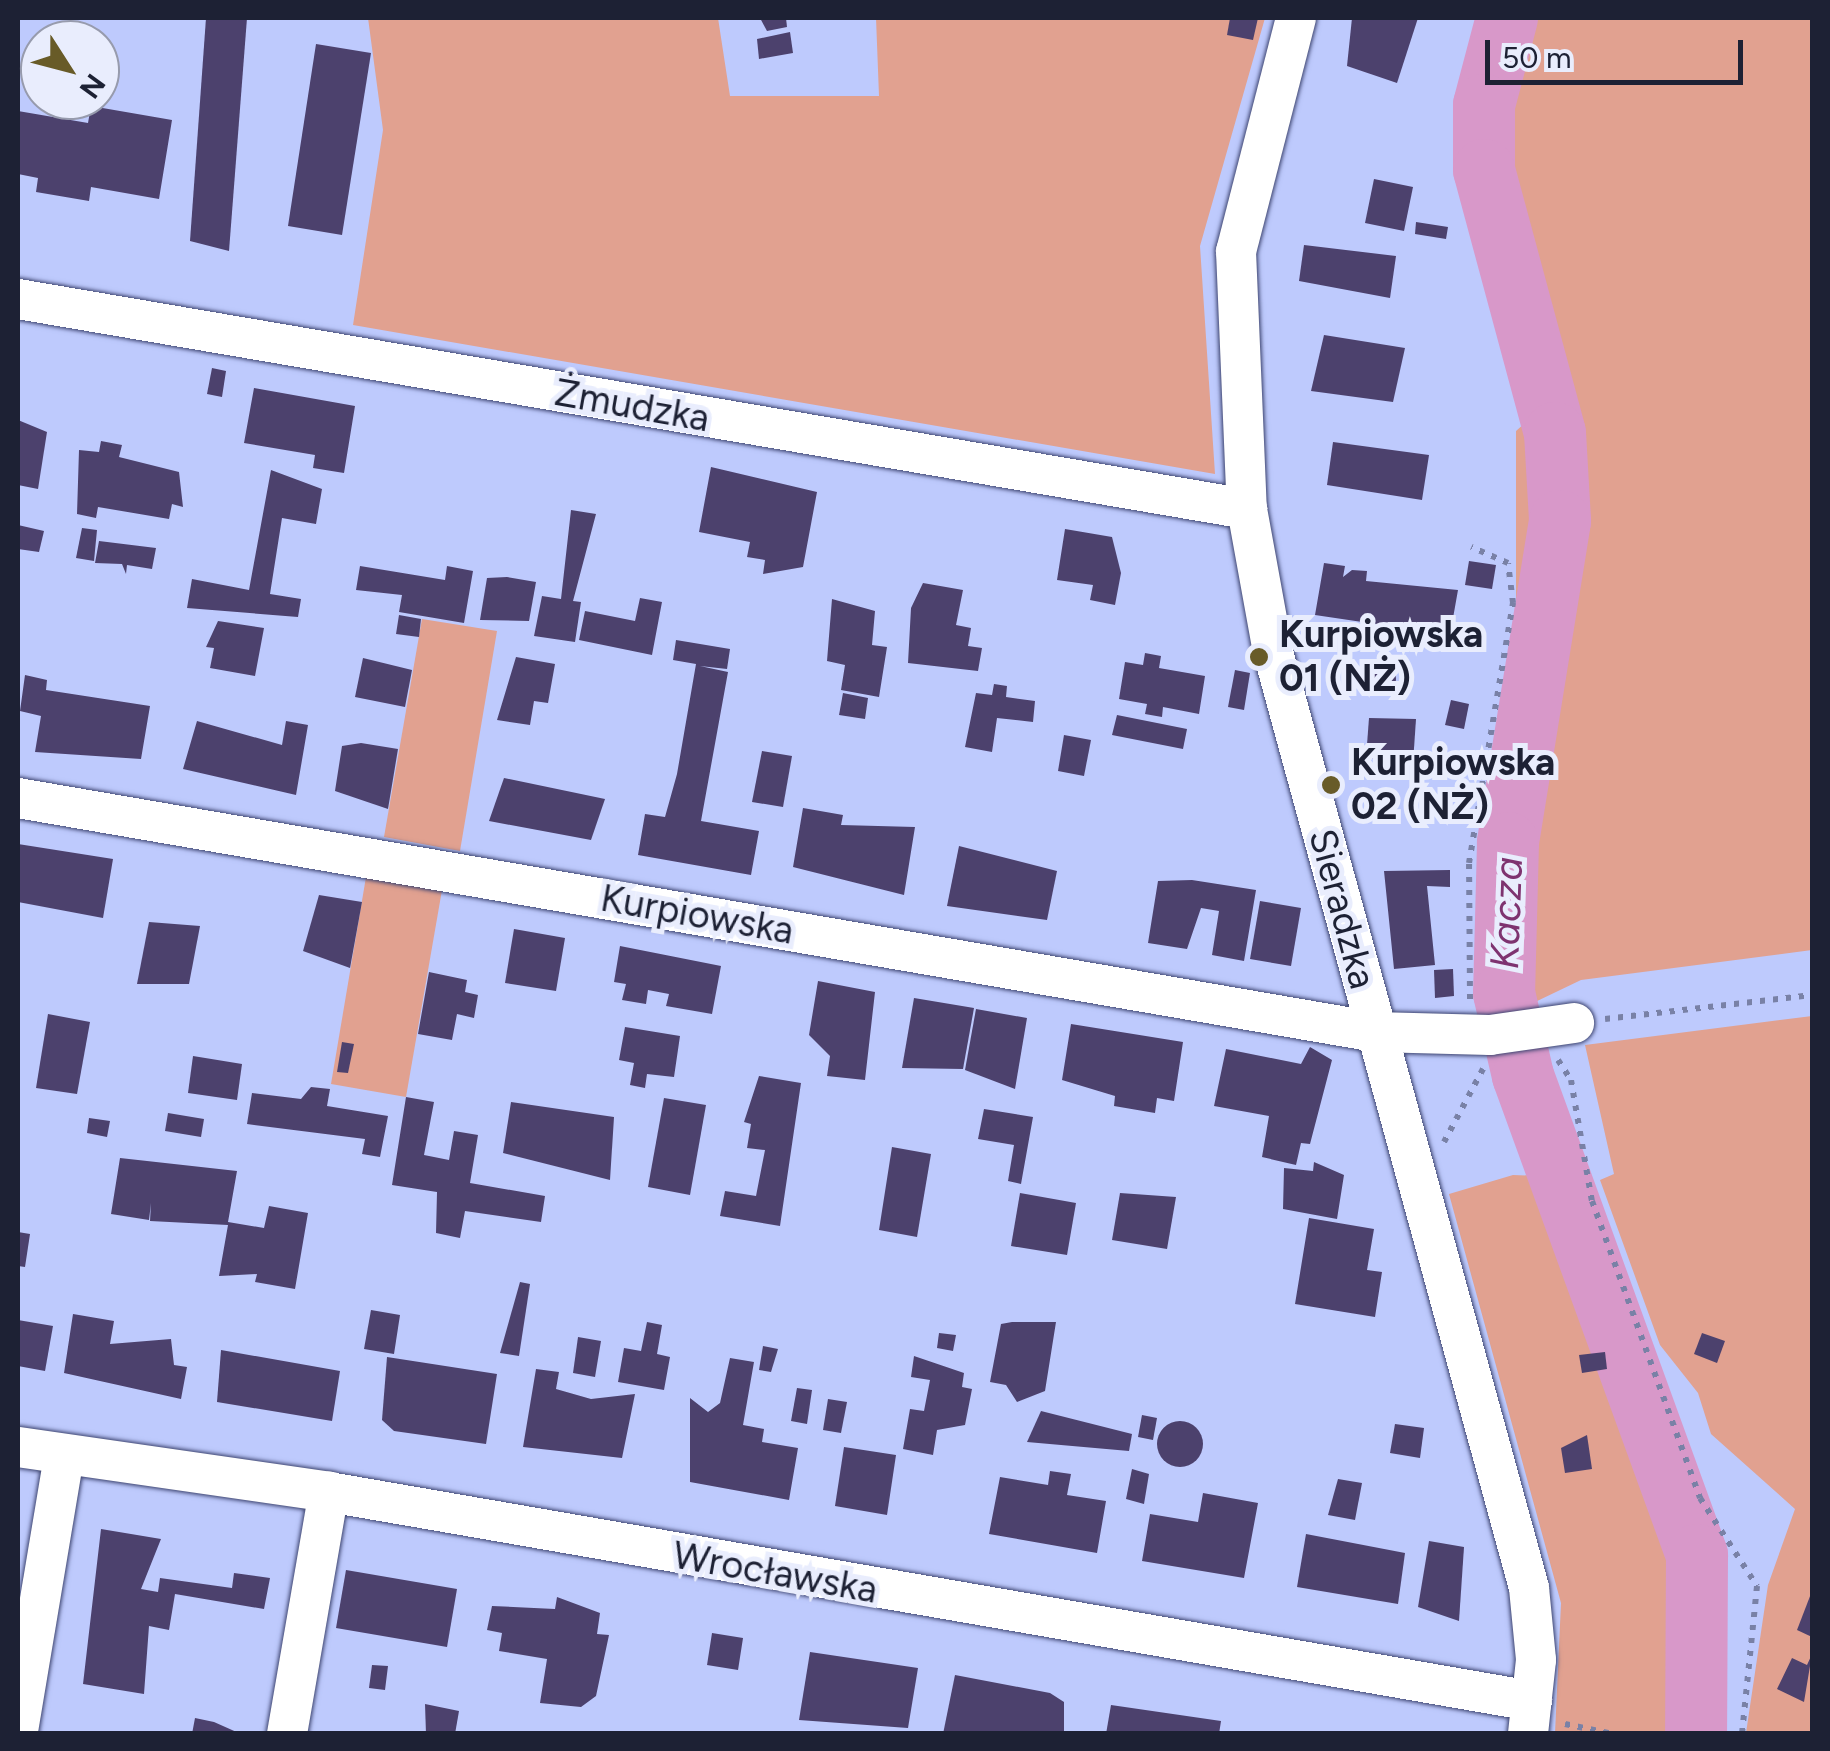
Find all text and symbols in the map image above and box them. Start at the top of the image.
north arrow [20,20,120,120]
scale bar [1490,20,1748,82]
text: 50 m [1502,39,1571,76]
text: N [73,68,113,105]
street label: Żmudzka [551,370,713,442]
place label: Kurpiowska 01 (NŻ) [1279,612,1483,702]
marker: Kurpiowska 01 (NŻ) [1248,646,1270,668]
place label: Kurpiowska 02 (NŻ) [1351,740,1555,829]
marker: Kurpiowska 02 (NŻ) [1320,774,1342,796]
street label: Sieradzka [1299,824,1385,994]
water label: Kacza [1480,856,1532,970]
street label: Kurpiowska [597,876,797,954]
street label: Wrocławska [669,1533,881,1613]

